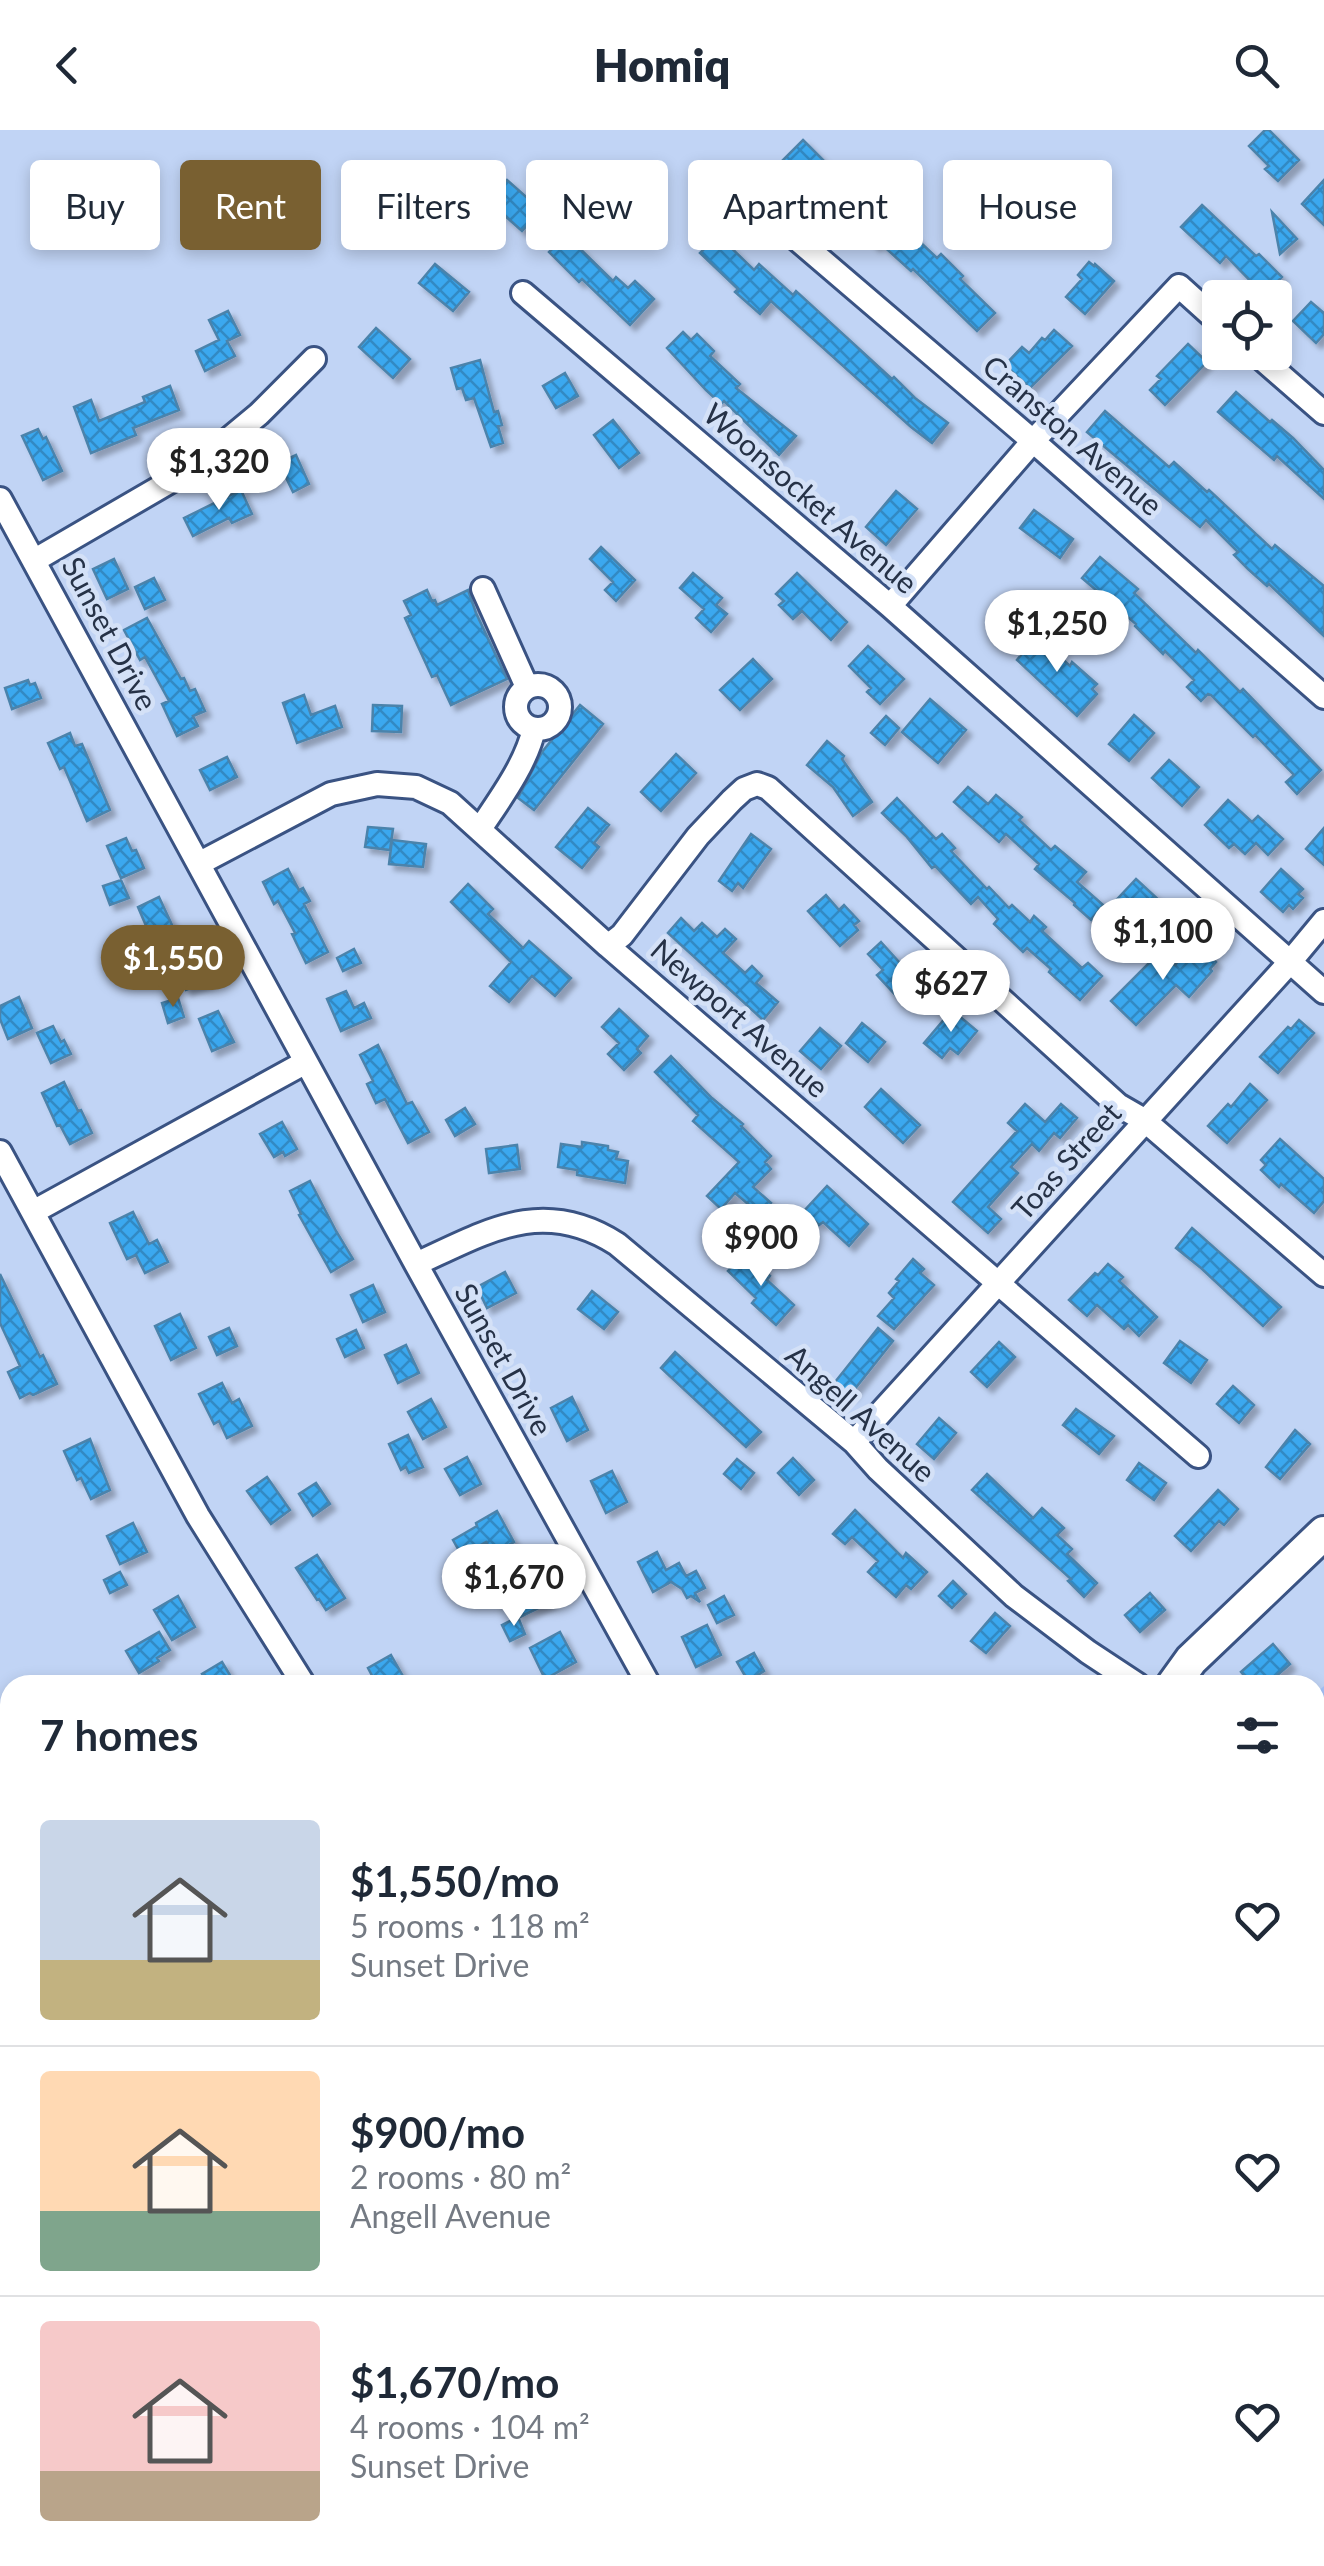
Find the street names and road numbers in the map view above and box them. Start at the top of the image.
street label: Cranston Avenue [976,347,1170,522]
street label: Woonsocket Avenue [697,395,926,600]
street label: Sunset Drive [55,550,166,716]
street label: Newport Avenue [644,931,836,1104]
street label: Toas Street [1003,1094,1128,1227]
street label: Sunset Drive [448,1277,561,1441]
street label: Angell Avenue [779,1336,943,1489]

